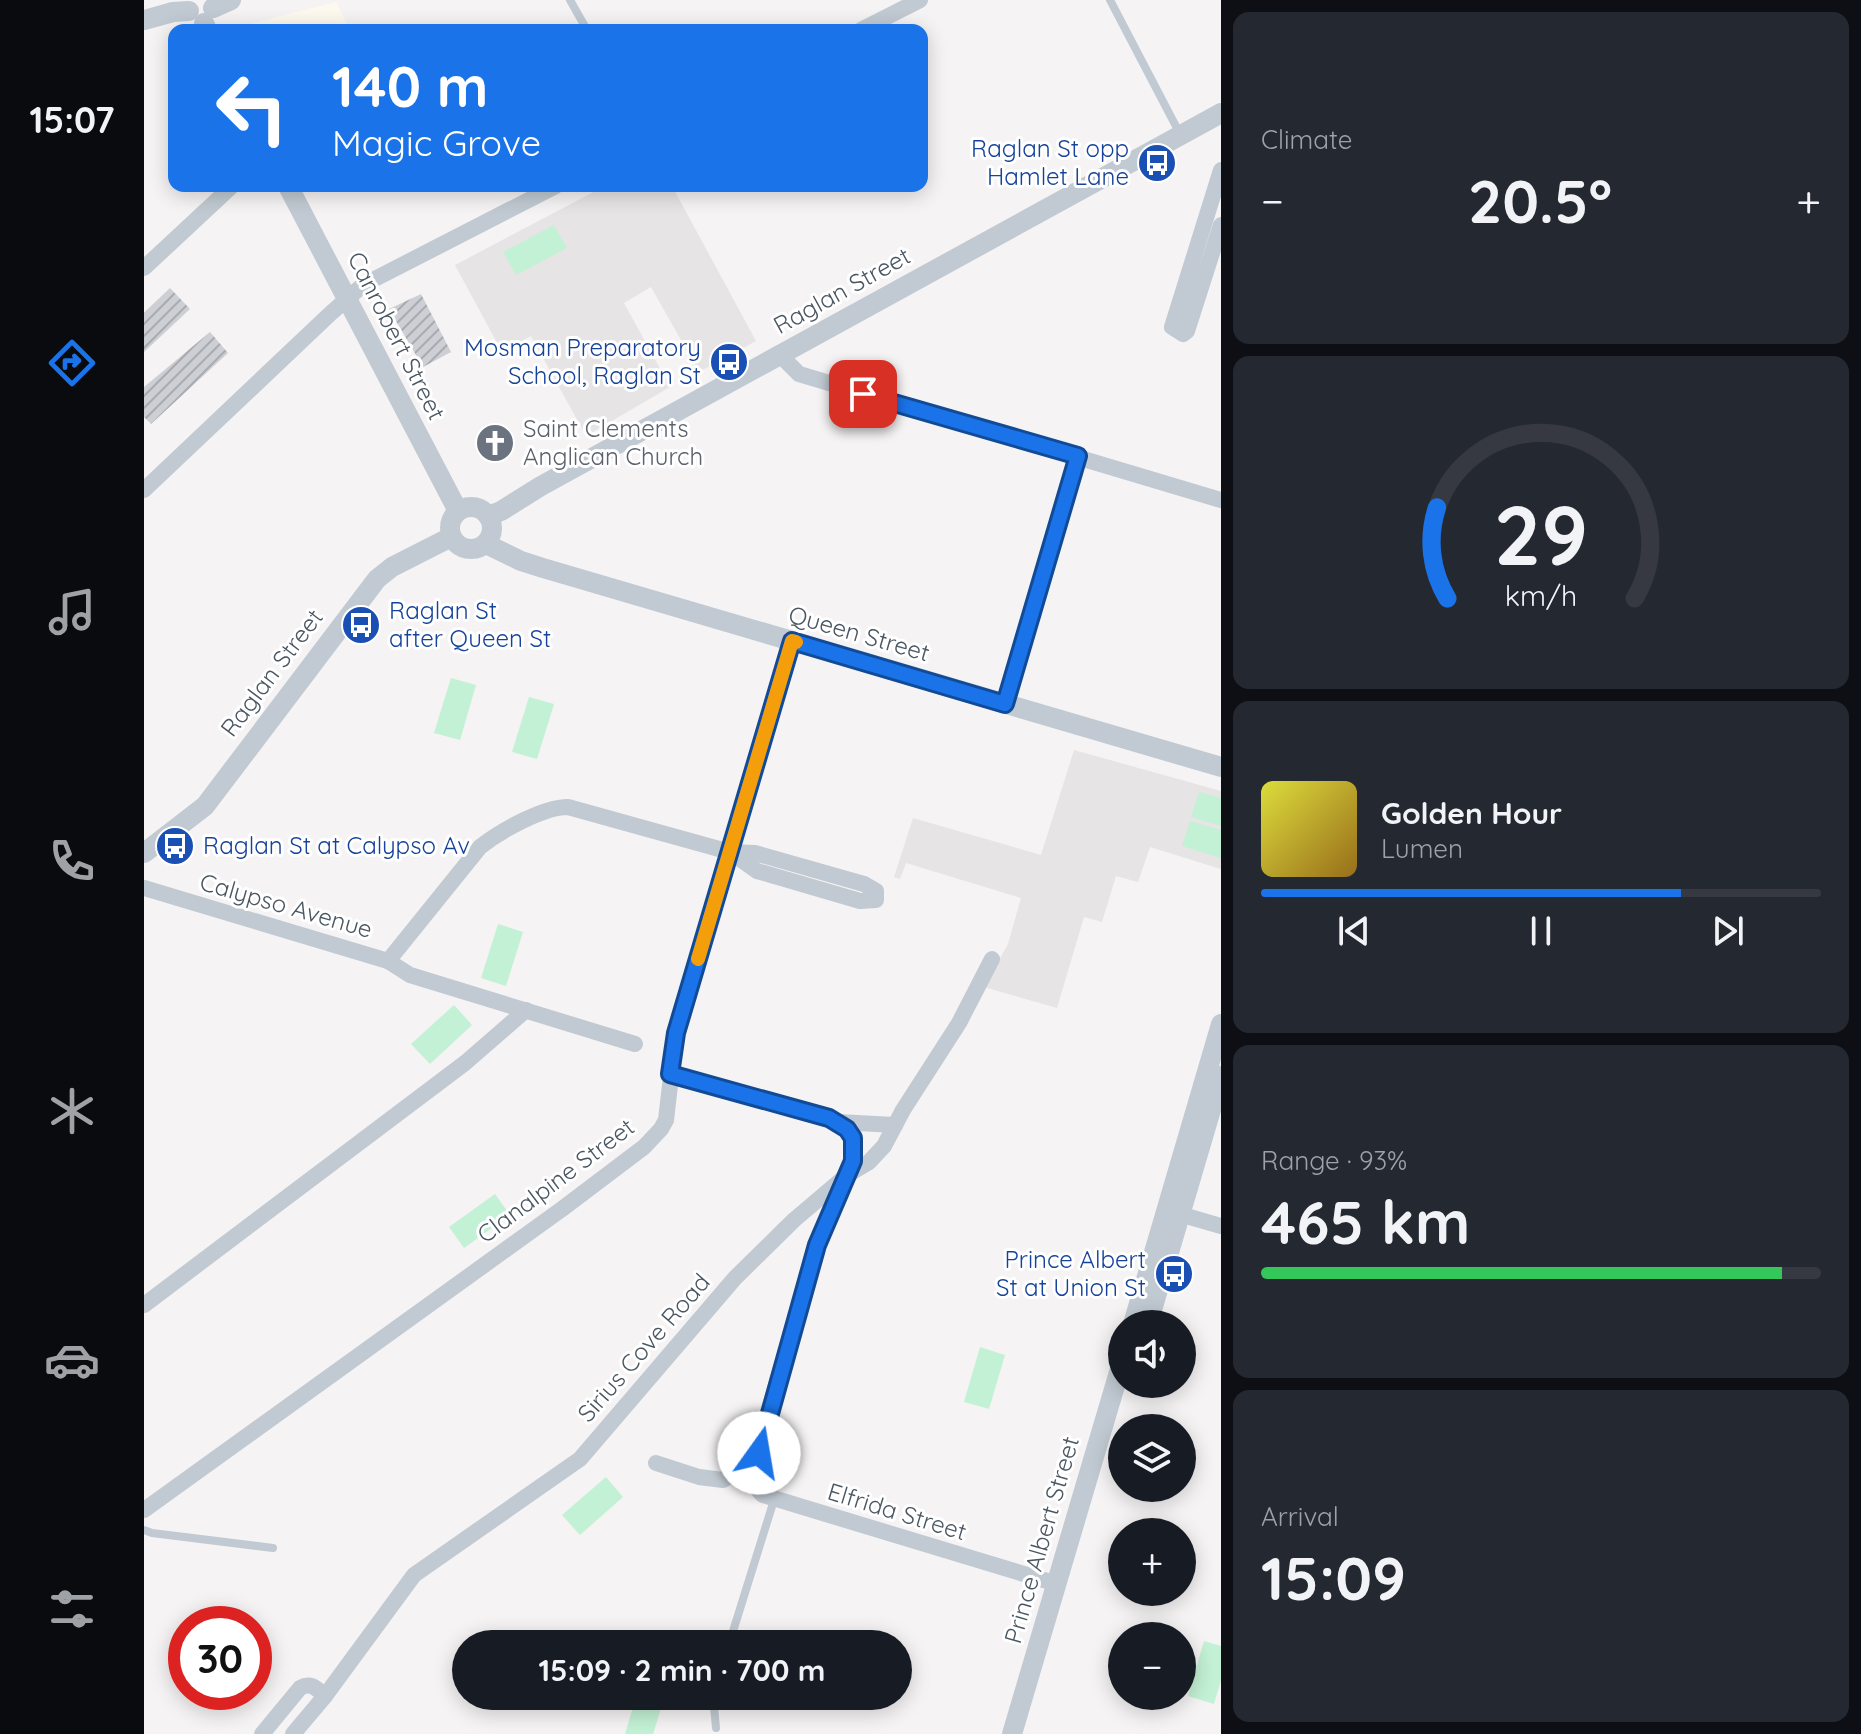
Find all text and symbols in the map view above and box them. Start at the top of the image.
text: 140 m [332,51,488,121]
icon: left [200,56,304,160]
text: 15:07 [30,97,115,142]
text: Magic Grove [332,120,541,165]
text: Climate [1261,123,1352,156]
place label: Raglan St opp Hamlet Lane [971,133,1129,191]
bus stop icon: Raglan St opp Hamlet Lane [1136,142,1178,184]
text: 20.5° [1468,163,1612,238]
text: − [1261,173,1284,228]
text: + [1796,173,1821,228]
street label: Raglan Street [768,240,915,340]
street label: Canrobert Street [342,246,452,425]
place label: Mosman Preparatory School, Raglan St [464,332,701,390]
icon: directions [44,335,100,391]
bus stop icon: Mosman Preparatory School, Raglan St [708,341,750,383]
pin [829,360,897,428]
icon: arrive [841,372,885,416]
place label: Saint Clements Anglican Church [523,413,703,471]
church icon: Saint Clements Anglican Church [474,422,516,464]
text: 29 [1494,481,1588,585]
text: km/h [1505,577,1577,613]
icon: music [44,584,100,640]
place label: Raglan St after Queen St [389,595,551,653]
street label: Queen Street [785,599,933,667]
street label: Raglan Street [214,603,329,742]
bus stop icon: Raglan St after Queen St [340,604,382,646]
text: Golden Hour [1381,794,1562,832]
bus stop icon: Raglan St at Calypso Av [154,825,196,867]
place label: Raglan St at Calypso Av [203,830,470,860]
text: Lumen [1381,832,1463,865]
icon: phone [44,833,100,889]
street label: Calypso Avenue [197,866,376,944]
icon: previous [1332,909,1376,953]
icon: pause [1519,909,1563,953]
icon: next [1706,909,1750,953]
icon: climate [44,1083,100,1139]
street label: Clanalpine Street [471,1111,640,1249]
text: Range · 93% [1261,1144,1407,1177]
text: 465 km [1261,1184,1470,1259]
place label: Prince Albert St at Union St [996,1244,1146,1302]
bus stop icon: Prince Albert St at Union St [1153,1253,1195,1295]
street label: Sirius Cove Road [571,1267,716,1428]
map controls [1108,1310,1196,1710]
button: sound [1108,1310,1196,1398]
icon: car [44,1332,100,1388]
position arrow [717,1411,801,1495]
button: layers [1108,1414,1196,1502]
street label: Prince Albert Street [997,1433,1085,1647]
street label: Elfrida Street [824,1476,970,1546]
text: Arrival [1261,1500,1339,1533]
button: + [1108,1518,1196,1606]
text: 15:09 [1261,1540,1406,1615]
icon: filters [44,1581,100,1637]
speed limit sign: 30 [168,1606,272,1710]
button: − [1108,1622,1196,1710]
text: 15:09 · 2 min · 700 m [539,1651,825,1689]

